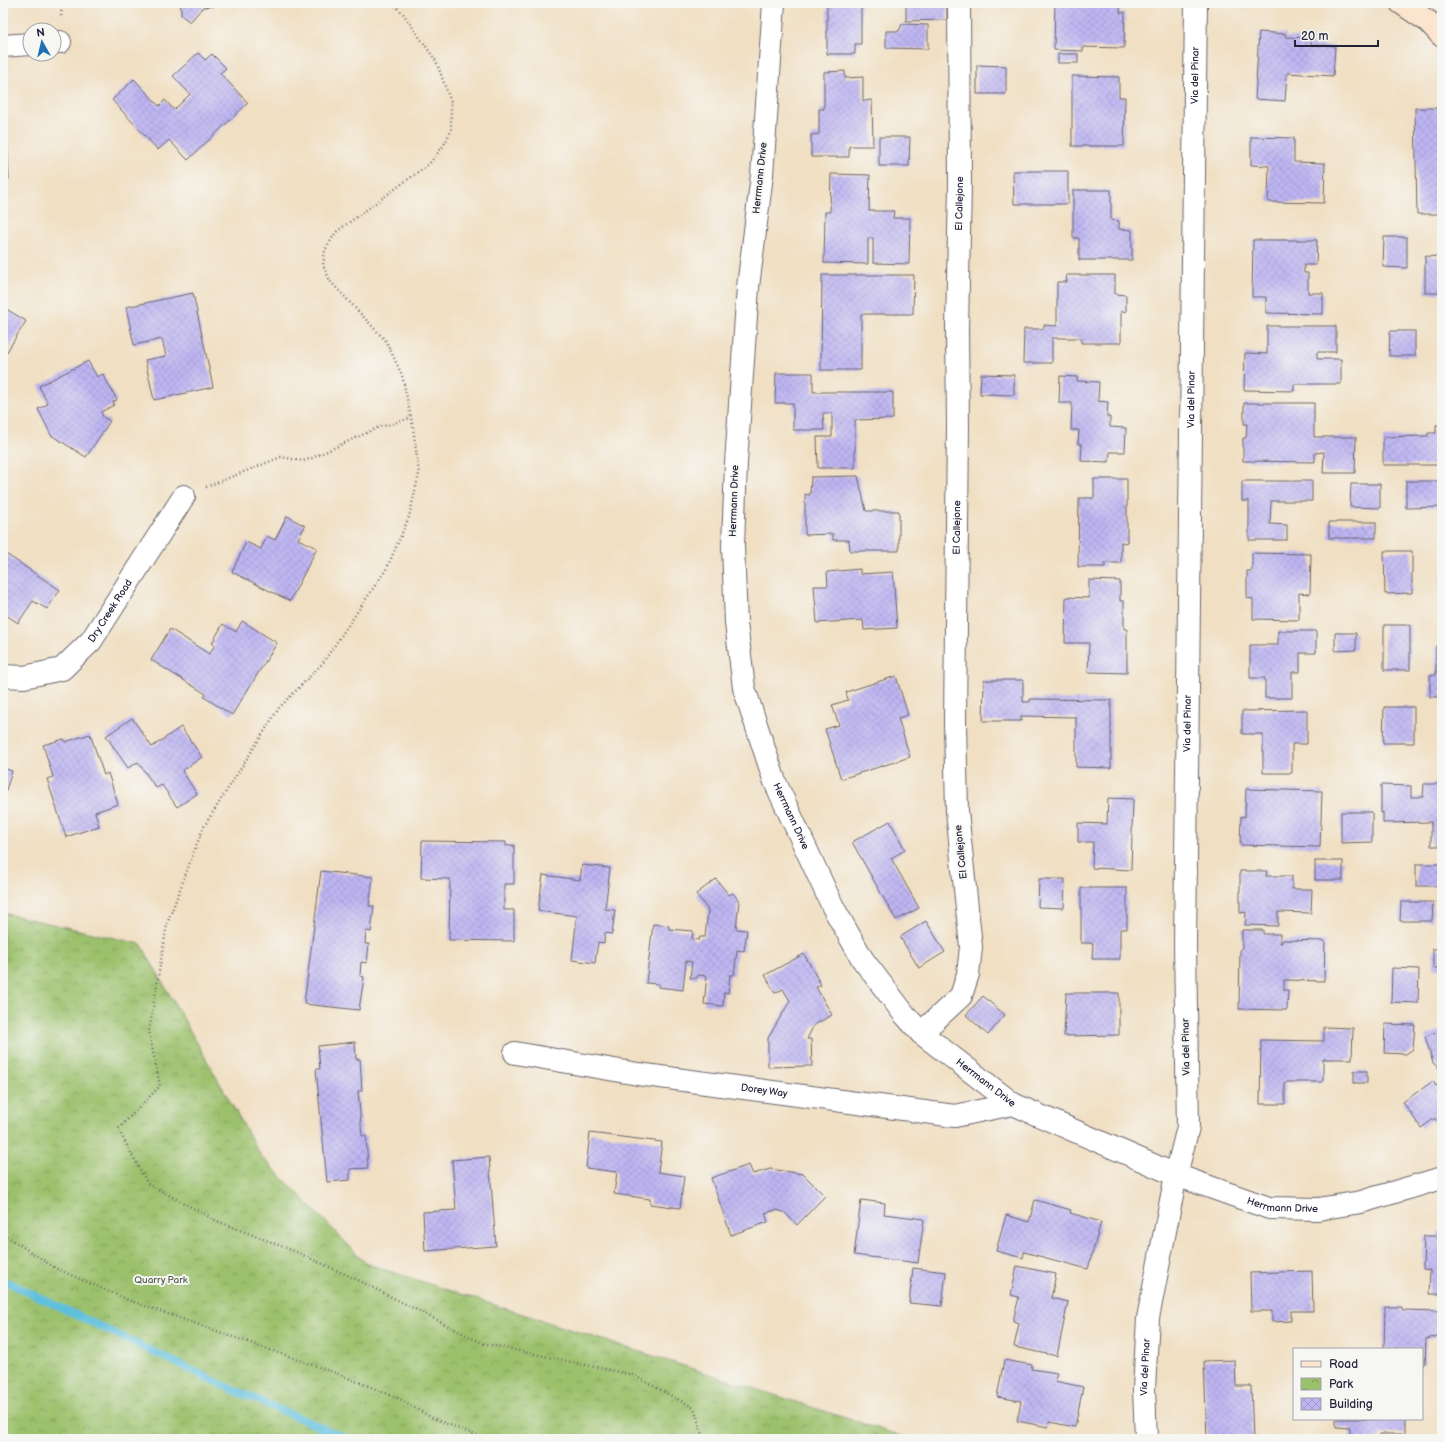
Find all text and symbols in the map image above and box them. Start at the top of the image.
north arrow [22,22,62,62]
scale bar [1295,22,1378,48]
text: N [36,26,46,40]
text: 20 m [1301,29,1328,44]
street label: Via del Pinar [1189,46,1201,104]
street label: Herrmann Drive [750,142,770,214]
street label: El Callejone [953,176,966,231]
street label: Via del Pinar [1185,370,1198,428]
street label: Herrmann Drive [727,465,741,537]
street label: El Callejone [951,500,963,555]
street label: Dry Creek Road [86,577,135,644]
street label: Via del Pinar [1181,694,1194,752]
street label: Herrmann Drive [770,781,811,851]
street label: El Callejone [952,824,970,880]
street label: Via del Pinar [1179,1018,1192,1076]
street label: Herrmann Drive [954,1056,1018,1110]
street label: Dorey Way [740,1082,789,1100]
street label: Herrmann Drive [1245,1195,1318,1215]
park label: Quarry Park [134,1274,188,1286]
street label: Via del Pinar [1138,1338,1153,1396]
legend [1293,1348,1423,1420]
text: Road [1329,1357,1358,1372]
text: Park [1329,1377,1353,1392]
text: Building [1329,1397,1373,1412]

